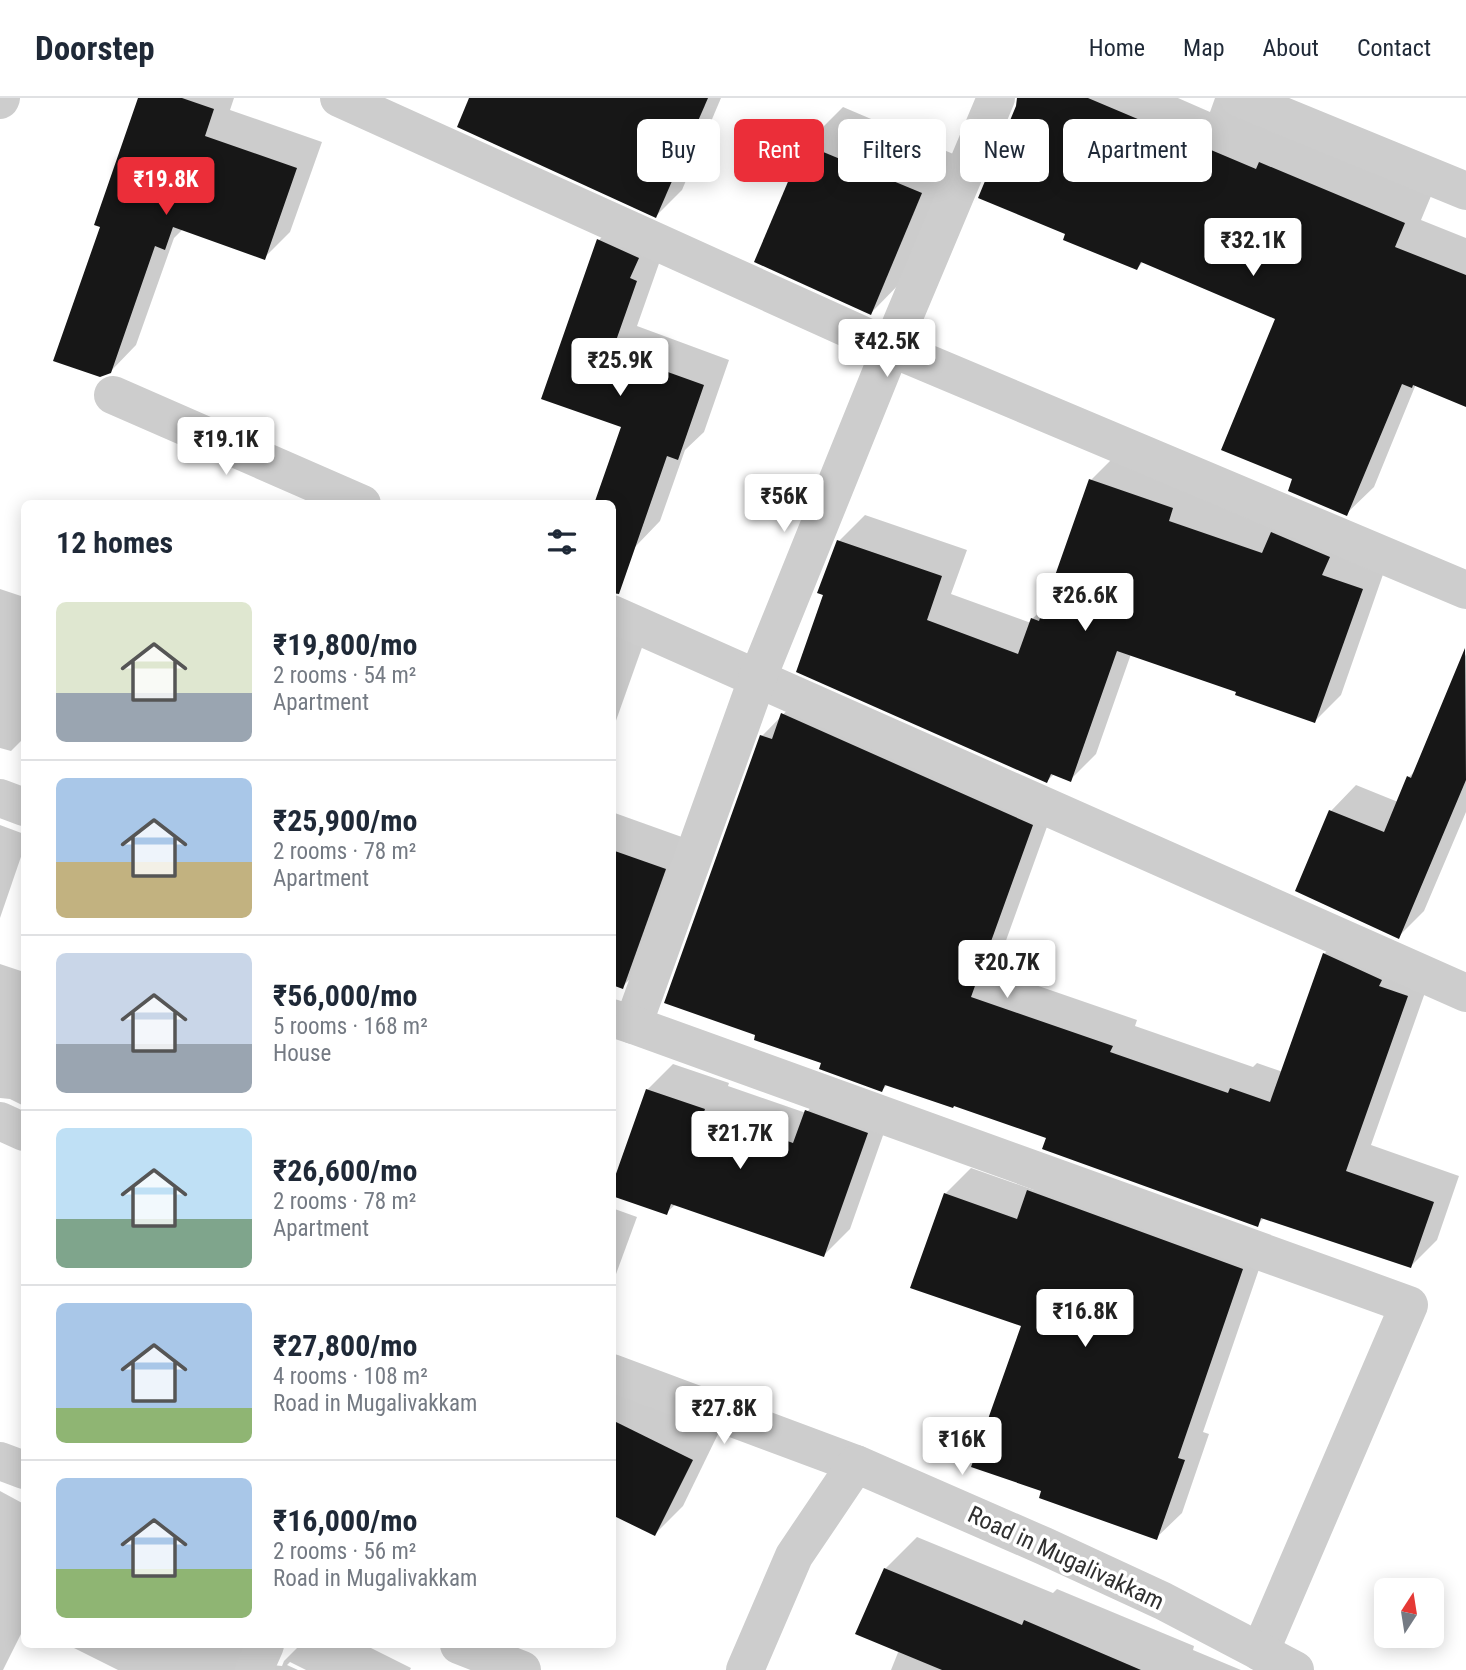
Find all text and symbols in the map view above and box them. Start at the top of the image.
text: Doorstep [35,29,155,68]
text: Home [1089,34,1145,62]
text: Map [1183,34,1225,62]
text: About [1263,34,1319,62]
text: Contact [1357,34,1431,62]
chip: Buy [637,119,720,182]
chip: Rent [734,119,824,182]
chip: Filters [838,119,946,182]
chip: New [960,119,1049,182]
chip: Apartment [1063,119,1212,182]
pin: ₹19.8K [109,158,223,217]
text: ₹19.8K [133,166,199,193]
pin: ₹32.1K [1196,218,1310,278]
text: ₹32.1K [1220,227,1286,254]
pin: ₹42.5K [830,320,944,379]
text: ₹42.5K [854,328,920,355]
pin: ₹25.9K [563,338,677,398]
text: ₹25.9K [587,347,653,374]
pin: ₹19.1K [169,418,283,477]
text: ₹19.1K [193,426,259,453]
pin: ₹56K [743,474,825,534]
text: ₹56K [761,483,807,510]
icon: filters [543,523,581,561]
text: 12 homes [56,525,173,560]
pin: ₹26.6K [1028,574,1142,633]
text: ₹26.6K [1052,582,1118,609]
text: ₹19,800/mo [273,627,417,662]
icon: home [112,630,196,714]
text: 2 rooms · 54 m² [273,662,416,689]
text: Apartment [273,689,369,716]
text: ₹25,900/mo [273,803,417,838]
icon: home [112,806,196,890]
text: 2 rooms · 78 m² [273,838,416,865]
text: Apartment [273,865,369,892]
pin: ₹20.7K [950,940,1064,1000]
text: ₹20.7K [974,949,1040,976]
text: ₹56,000/mo [273,978,417,1013]
icon: home [112,981,196,1065]
text: 5 rooms · 168 m² [273,1013,428,1040]
text: House [273,1040,331,1067]
pin: ₹21.7K [683,1112,797,1171]
text: ₹21.7K [707,1120,773,1147]
text: ₹26,600/mo [273,1153,417,1188]
icon: home [112,1156,196,1240]
text: 2 rooms · 78 m² [273,1188,416,1215]
text: Apartment [273,1215,369,1242]
pin: ₹16.8K [1028,1290,1142,1349]
text: ₹16.8K [1052,1298,1118,1325]
text: ₹27,800/mo [273,1328,417,1363]
icon: home [112,1331,196,1415]
text: 4 rooms · 108 m² [273,1363,428,1390]
pin: ₹27.8K [667,1386,781,1446]
text: Road in Mugalivakkam [273,1390,477,1417]
text: ₹27.8K [691,1395,757,1422]
pin: ₹16K [921,1418,1003,1477]
text: ₹16K [939,1426,985,1453]
street label: Road in Mugalivakkam [963,1500,1169,1616]
text: ₹16,000/mo [273,1503,417,1538]
icon: home [112,1506,196,1590]
text: 2 rooms · 56 m² [273,1538,416,1565]
text: Road in Mugalivakkam [273,1565,477,1592]
north arrow [1374,1578,1444,1648]
map controls [1374,1578,1444,1648]

